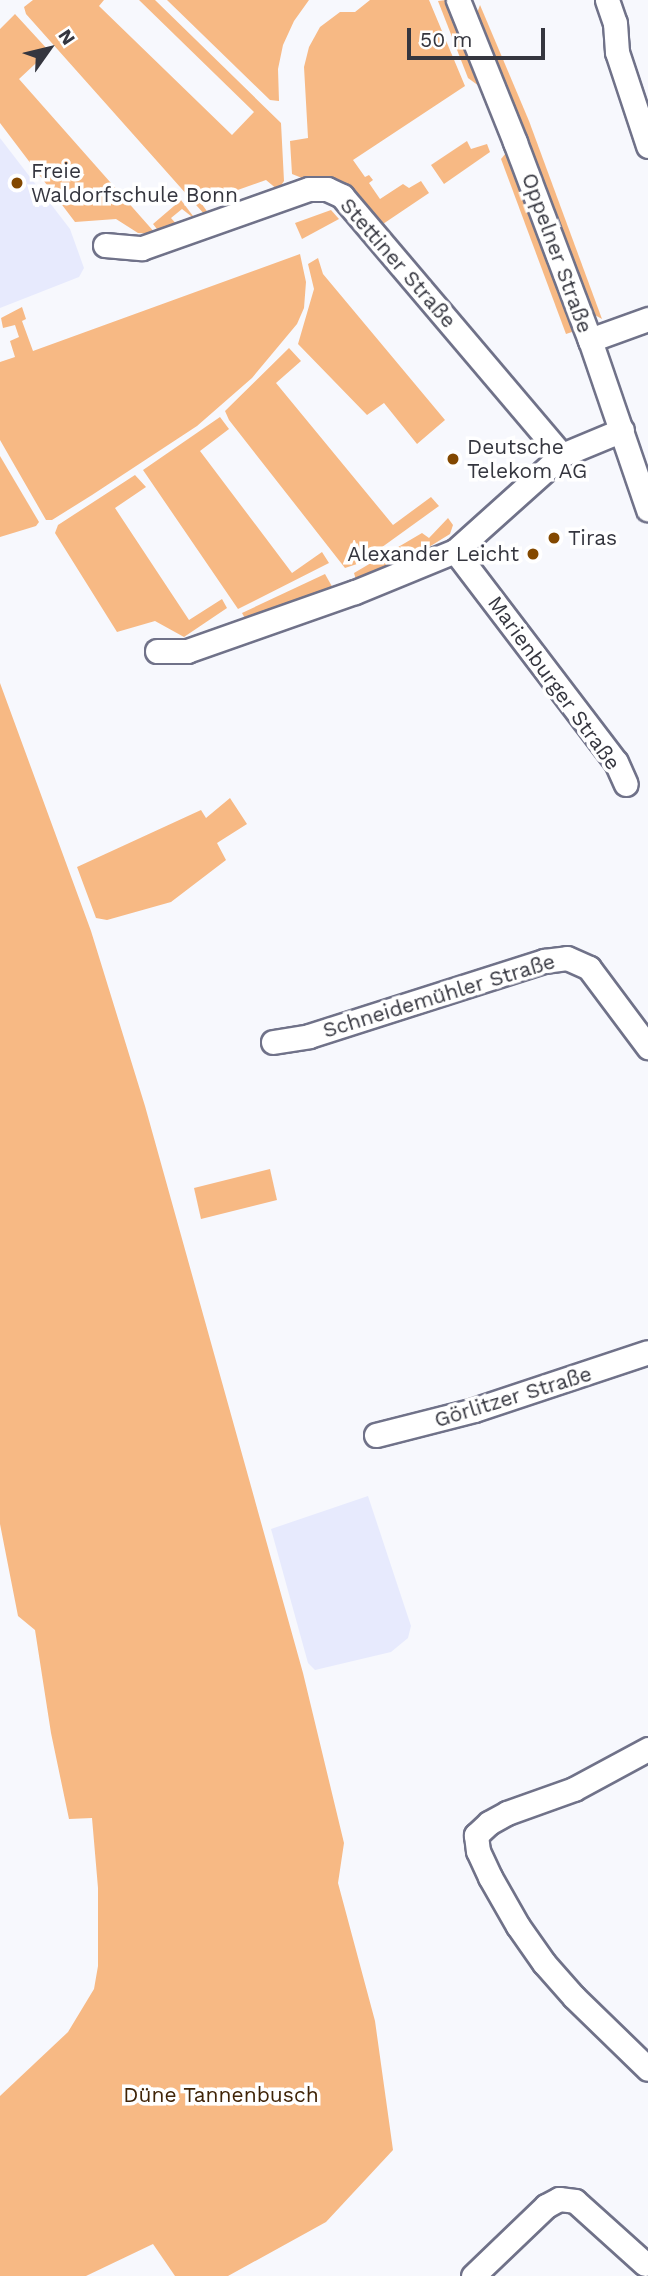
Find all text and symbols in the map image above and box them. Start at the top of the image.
north arrow [14,14,84,84]
scale bar [410,14,548,58]
text: N [53,25,80,49]
text: 50 m [420,27,472,52]
place label: Freie Waldorfschule Bonn [31,158,238,208]
street label: Oppelner Straße [516,169,598,337]
marker: Freie Waldorfschule Bonn [9,175,25,191]
street label: Stettiner Straße [335,193,461,333]
place label: Deutsche Telekom AG [467,434,588,484]
marker: Deutsche Telekom AG [445,451,461,467]
place label: Tiras [568,525,617,551]
marker: Tiras [546,530,562,546]
place label: Alexander Leicht [347,541,519,567]
marker: Alexander Leicht [525,546,541,562]
street label: Marienburger Straße [482,591,626,775]
street label: Schneidemühler Straße [320,949,558,1043]
street label: Görlitzer Straße [431,1361,595,1433]
park label: Düne Tannenbusch [123,2082,319,2108]

